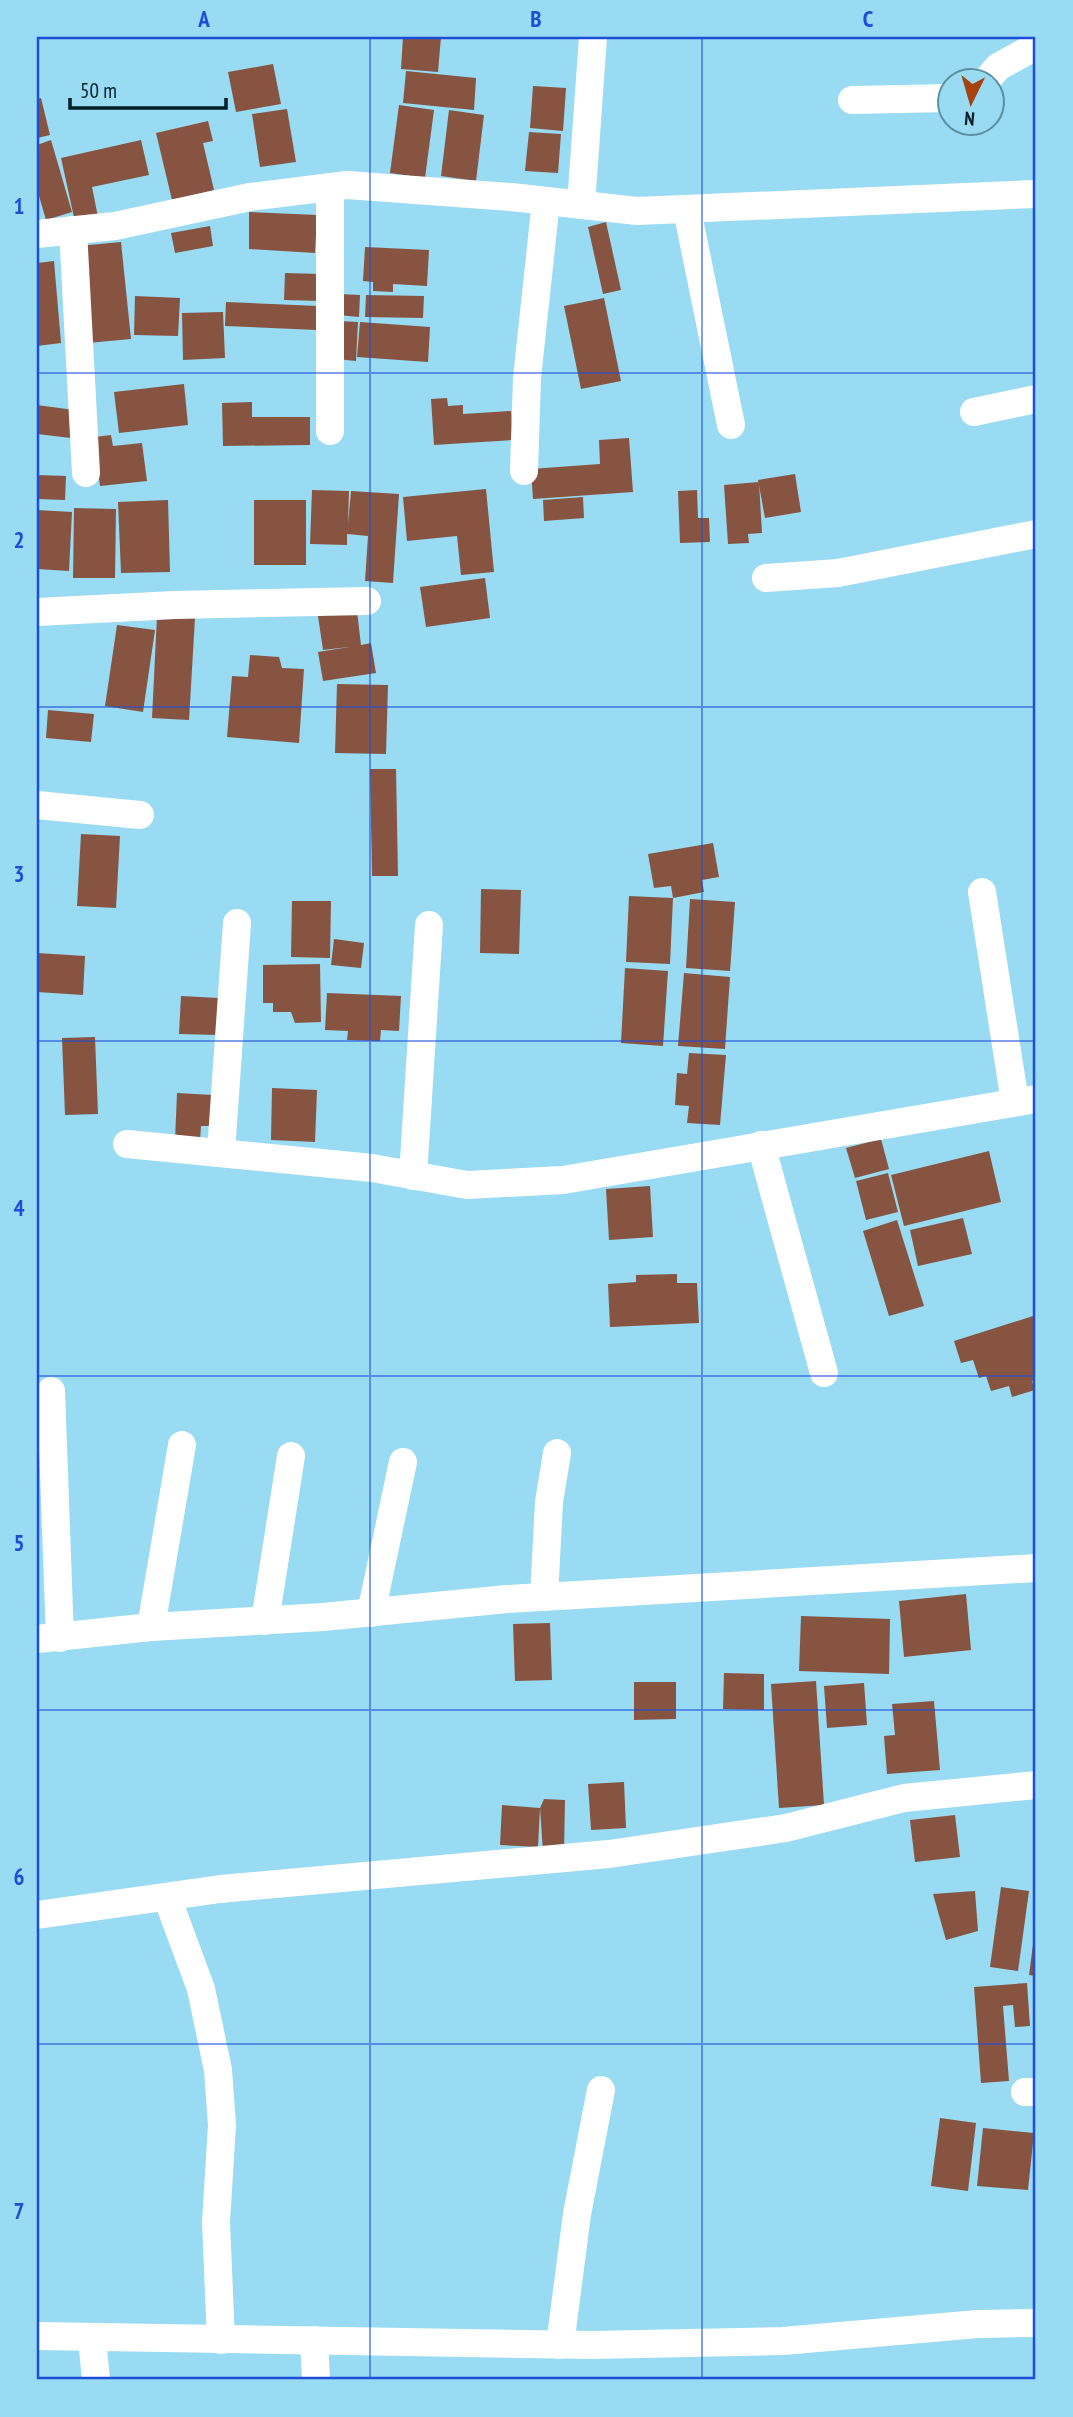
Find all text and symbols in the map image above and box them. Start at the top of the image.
text: A [197,4,210,33]
text: B [530,4,542,33]
text: C [863,4,874,33]
scale bar [70,66,226,110]
north arrow [936,66,1006,136]
text: 50 m [80,77,117,104]
text: N [963,107,976,131]
text: 1 [14,191,25,220]
text: 2 [14,525,25,554]
text: 3 [14,859,25,888]
text: 4 [14,1193,25,1222]
text: 5 [14,1528,25,1557]
text: 6 [14,1862,25,1891]
text: 7 [14,2196,25,2225]

